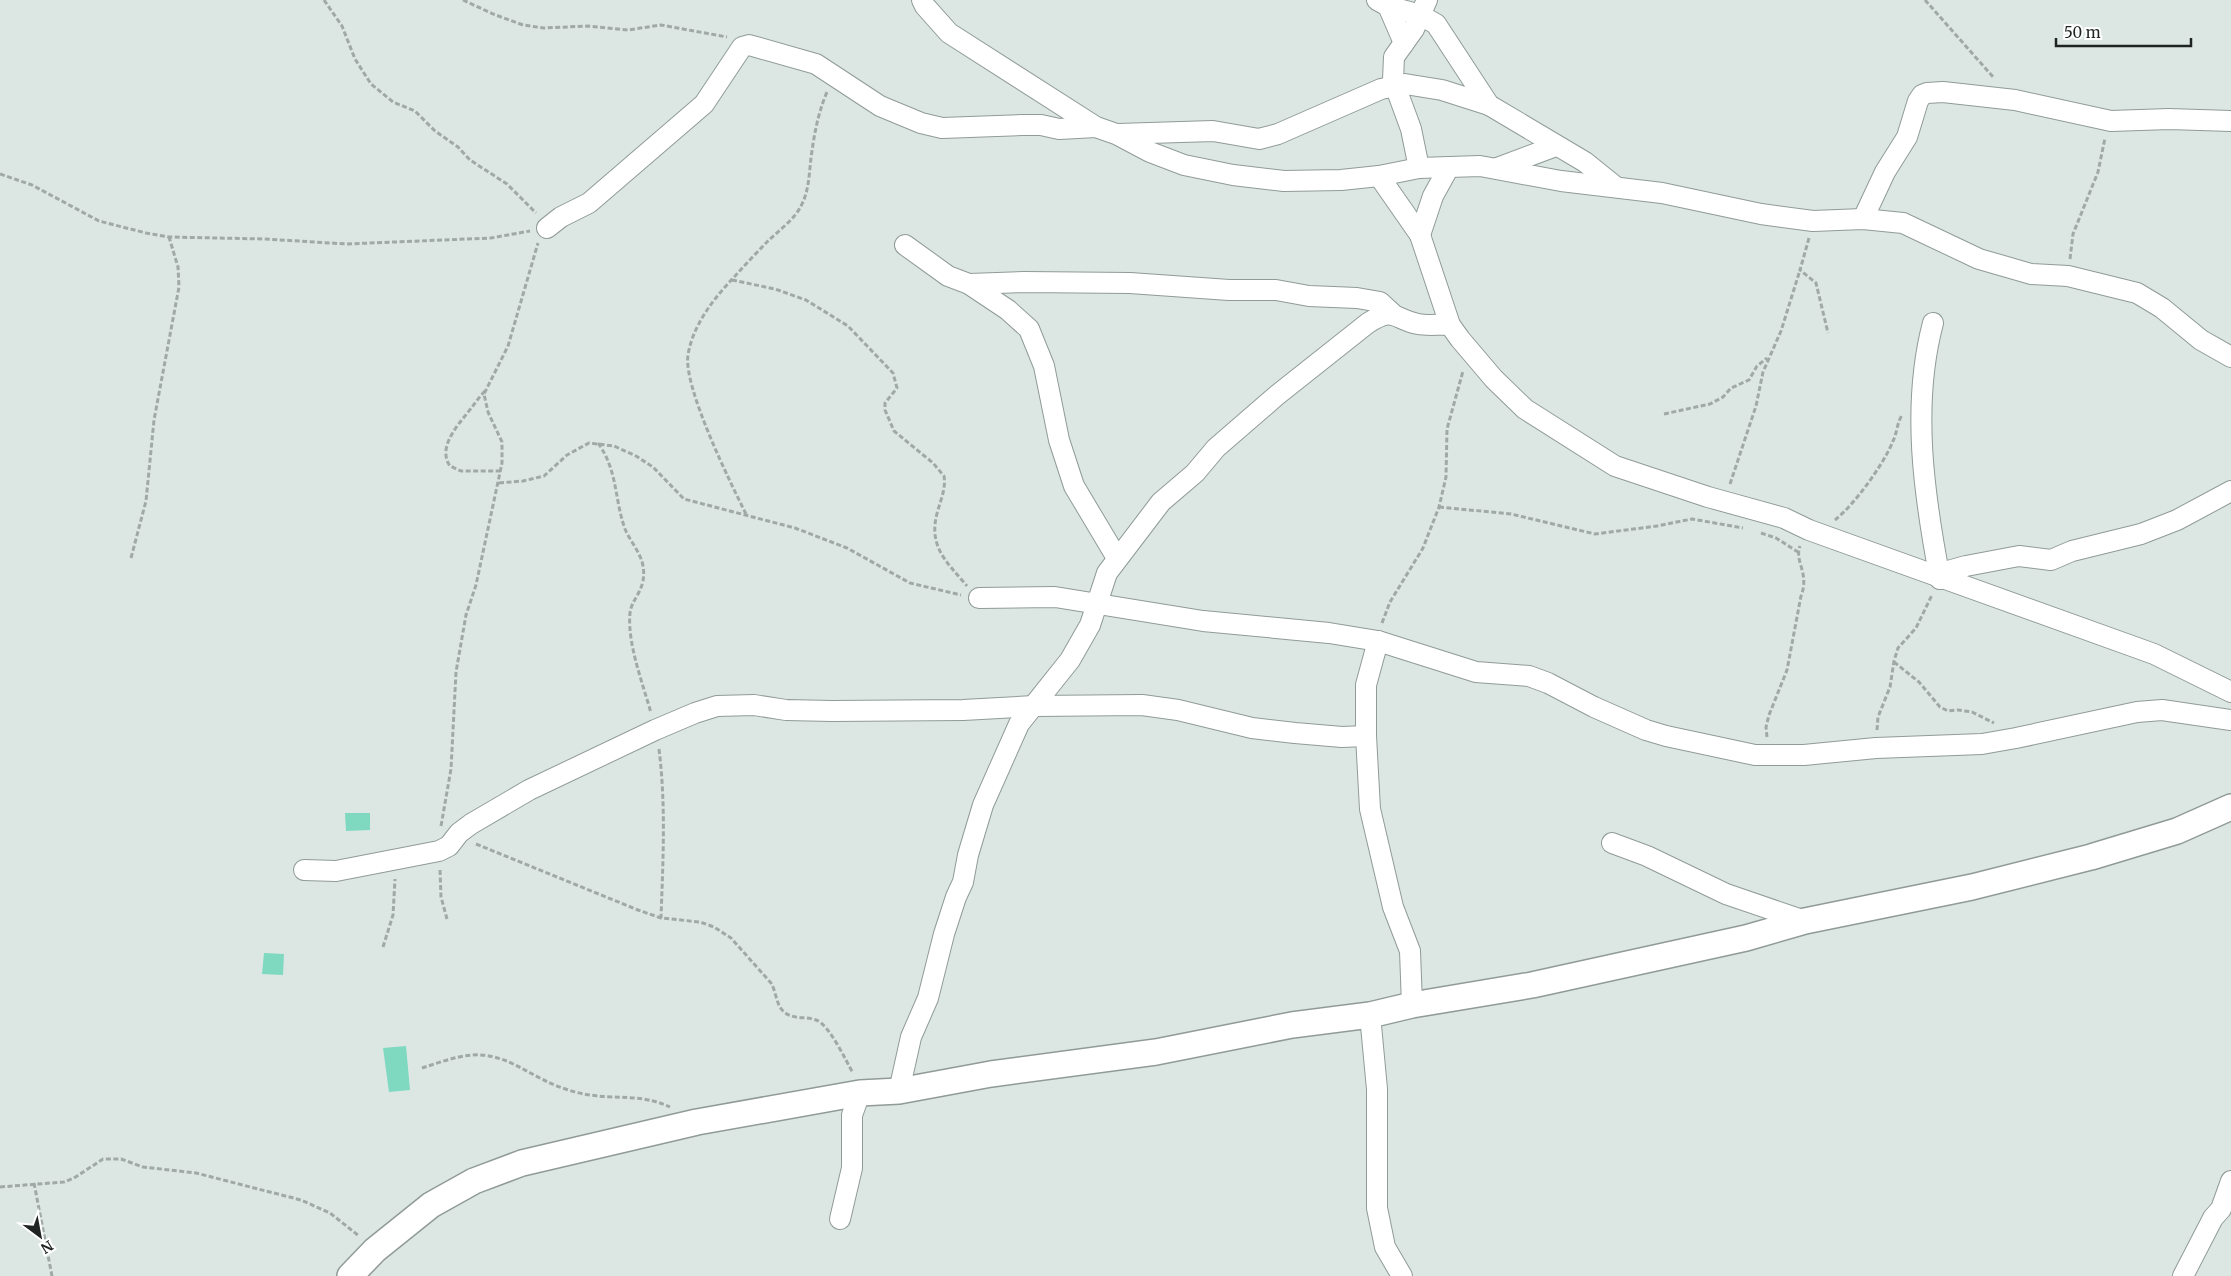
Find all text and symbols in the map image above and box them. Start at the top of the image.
scale bar [2056,15,2191,47]
text: 50 m [2064,23,2101,42]
north arrow [15,1211,65,1261]
text: N [37,1236,56,1258]

